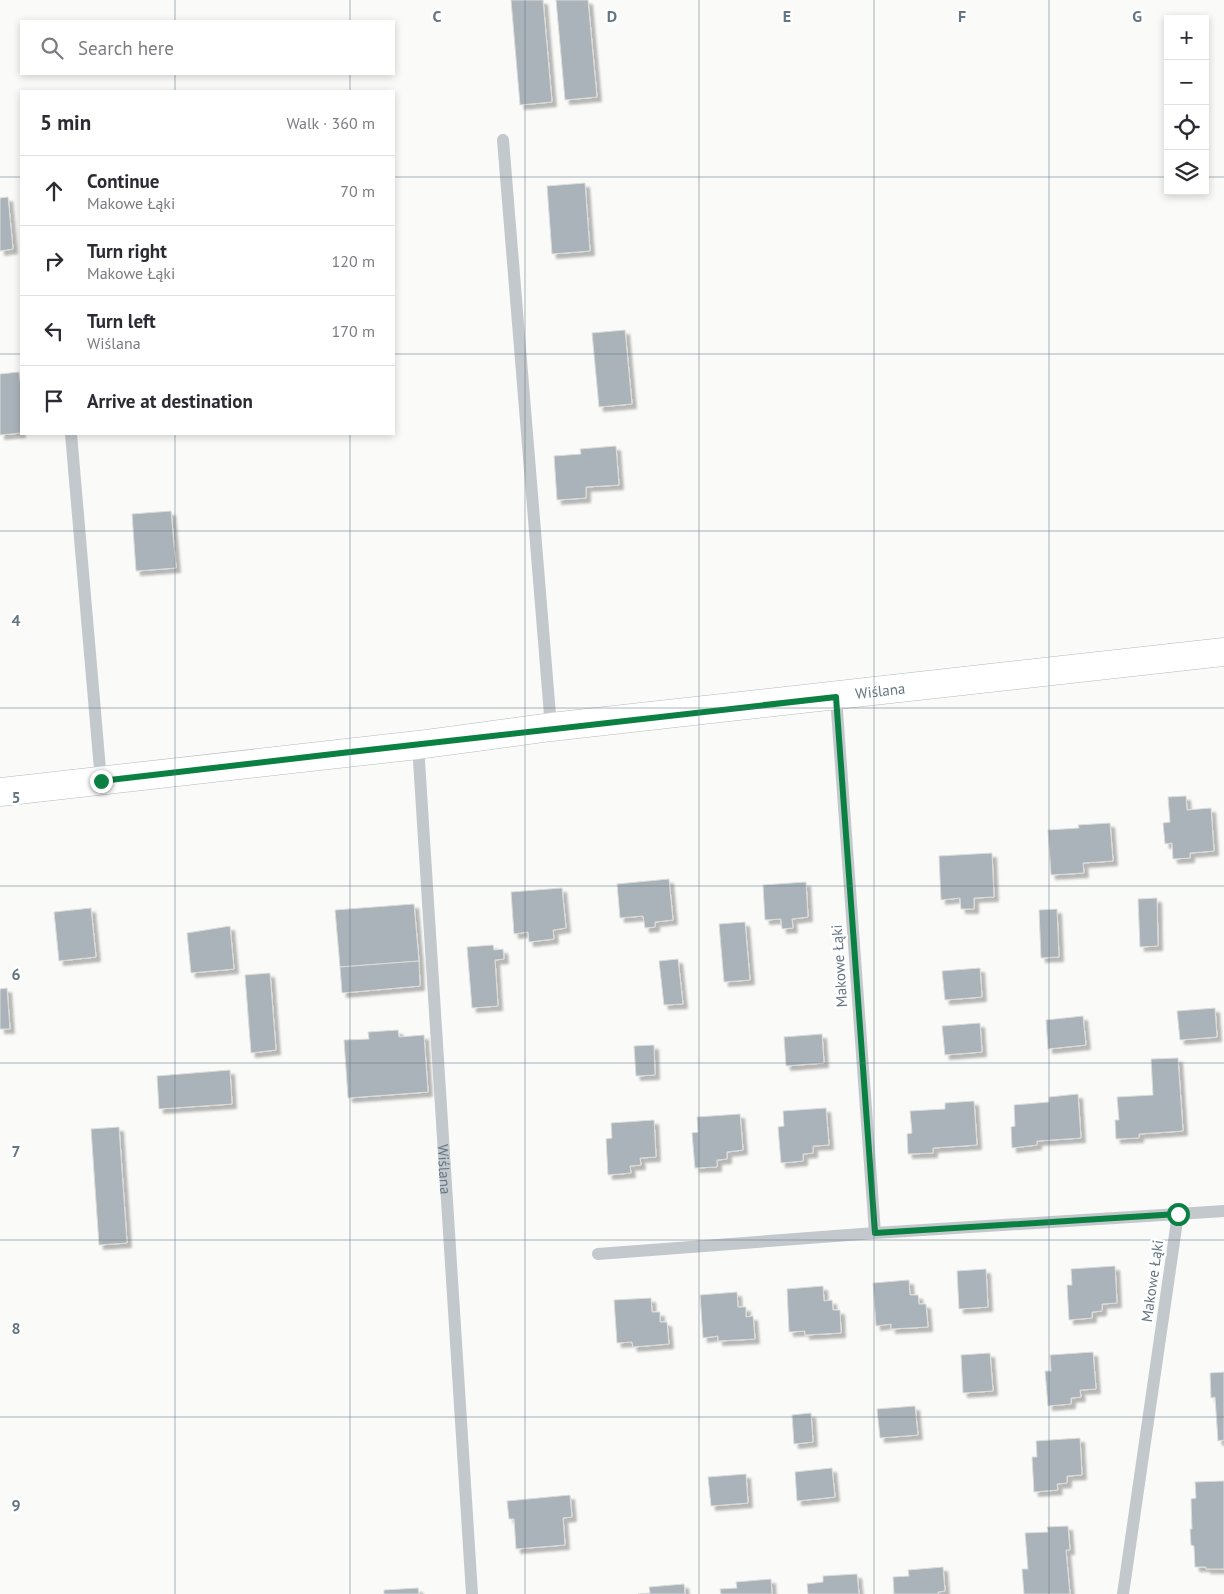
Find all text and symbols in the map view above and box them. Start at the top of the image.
text: C [433,6,442,26]
text: D [607,6,617,26]
text: E [783,6,791,26]
text: F [958,6,966,26]
text: G [1132,6,1142,26]
map controls [1164,15,1209,195]
button: + [1164,15,1209,60]
search box [20,20,395,75]
icon: search [38,34,66,62]
text: Search here [78,36,174,60]
button: − [1164,60,1209,105]
button: locate [1164,105,1209,150]
text: 5 min [40,109,91,136]
text: Walk · 360 m [286,113,375,133]
button: layers [1164,150,1209,195]
text: Continue [87,169,159,193]
icon: ahead [40,177,68,205]
text: 70 m [340,181,375,201]
text: Makowe Łąki [87,193,175,213]
text: Turn right [87,239,167,263]
icon: right [40,247,68,275]
text: 120 m [332,251,375,271]
text: Makowe Łąki [87,263,175,283]
text: Turn left [87,309,156,333]
icon: left [40,317,68,345]
text: 170 m [332,321,375,341]
text: Wiślana [87,333,141,353]
icon: arrive [40,387,68,415]
text: Arrive at destination [87,389,253,413]
text: 4 [11,610,21,630]
street label: Wiślana [854,678,906,703]
route end [90,770,113,793]
text: 5 [11,787,21,807]
street label: Makowe Łąki [827,924,851,1008]
text: 6 [11,964,21,984]
text: 7 [11,1141,21,1161]
street label: Wiślana [434,1143,456,1195]
route start [1167,1203,1190,1226]
street label: Makowe Łąki [1137,1239,1167,1323]
text: 8 [11,1318,21,1338]
text: 9 [11,1495,21,1515]

